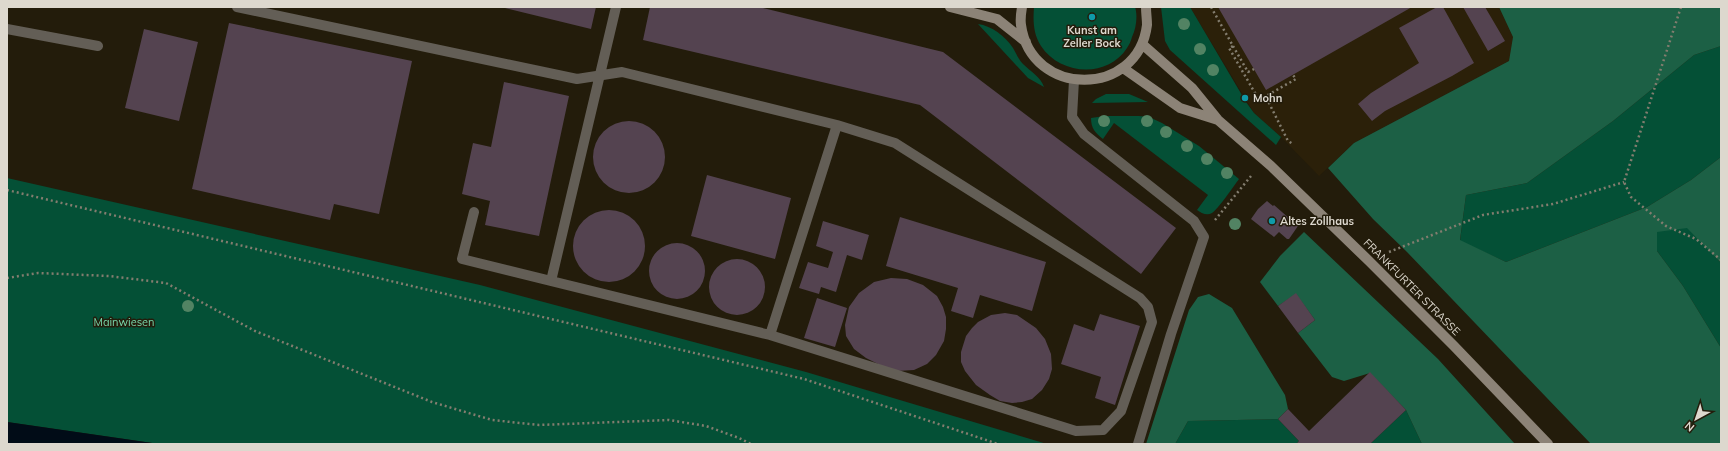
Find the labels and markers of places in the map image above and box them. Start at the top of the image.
marker: Kunst am Zeller Bock [1087,12,1097,22]
place label: Kunst am Zeller Bock [1063,23,1122,50]
place label: Mohn [1253,91,1282,105]
marker: Mohn [1240,93,1250,103]
place label: Altes Zollhaus [1280,214,1355,228]
marker: Altes Zollhaus [1267,216,1277,226]

